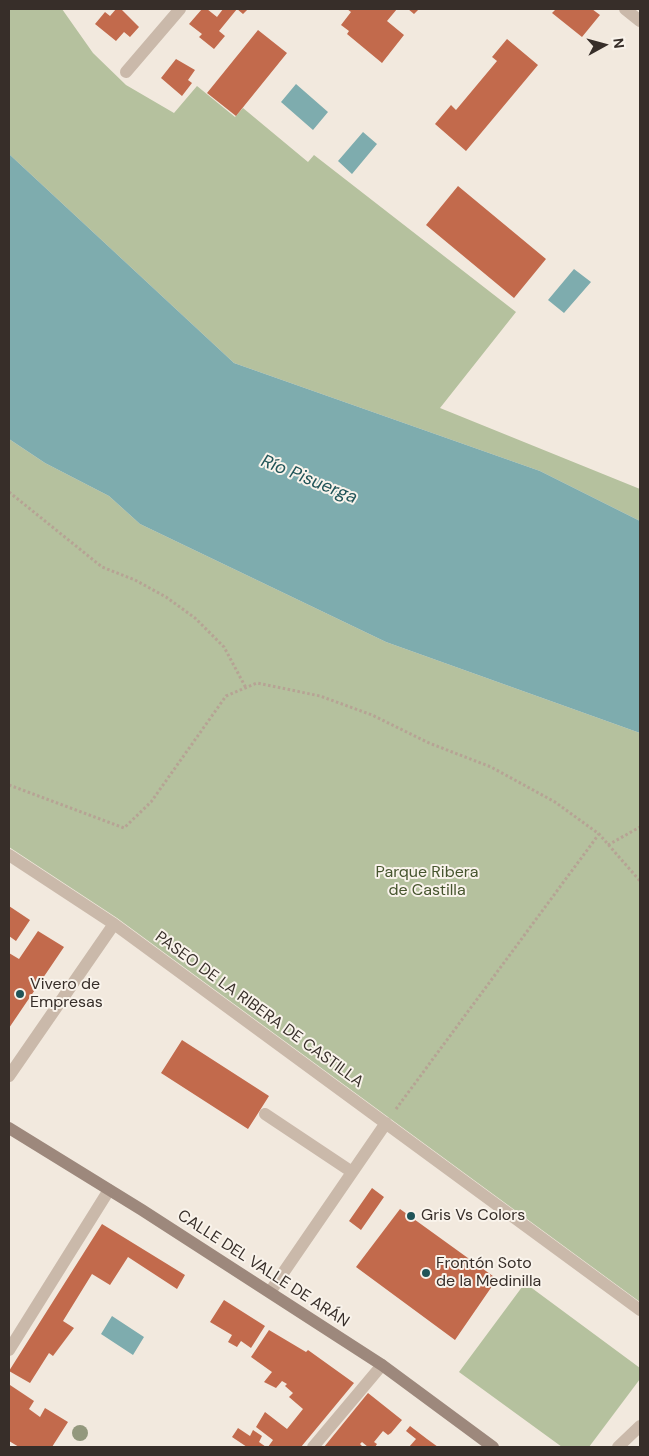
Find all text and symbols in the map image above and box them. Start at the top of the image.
north arrow [579,20,629,70]
text: N [609,37,628,49]
water label: Río Pisuerga [258,451,360,509]
park label: Parque Ribera de Castilla [376,863,478,901]
street label: PASEO DE LA RIBERA DE CASTILLA [151,928,367,1092]
place label: Vivero de Empresas [30,975,103,1013]
marker: Vivero de Empresas [14,988,26,1000]
street label: CALLE DEL VALLE DE ARÁN [174,1206,352,1332]
place label: Gris Vs Colors [421,1206,525,1226]
marker: Gris Vs Colors [405,1210,417,1222]
place label: Frontón Soto de la Medinilla [436,1254,541,1292]
marker: Frontón Soto de la Medinilla [420,1267,432,1279]

